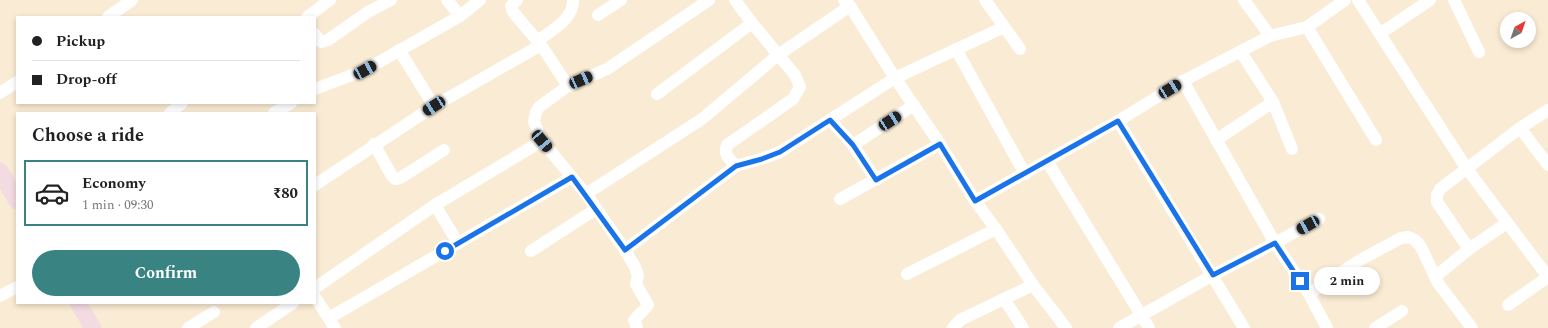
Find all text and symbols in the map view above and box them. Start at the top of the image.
north arrow [1500,12,1536,48]
map controls [1500,12,1536,48]
text: Pickup [56,30,105,53]
car [352,59,378,81]
text: Drop-off [56,68,117,91]
car [568,70,594,90]
car [1157,78,1183,100]
car [421,94,447,118]
car [877,109,903,133]
text: Choose a ride [32,122,144,149]
car [530,128,554,154]
text: Economy [82,172,146,195]
icon: car [34,175,70,211]
text: ₹80 [273,182,298,205]
text: 1 min · 09:30 [82,195,154,215]
car [1295,214,1321,236]
route start [436,242,454,260]
button: Confirm [32,250,300,296]
callout: 2 min [1314,267,1380,295]
text: 2 min [1330,271,1364,291]
route end [1291,272,1309,290]

